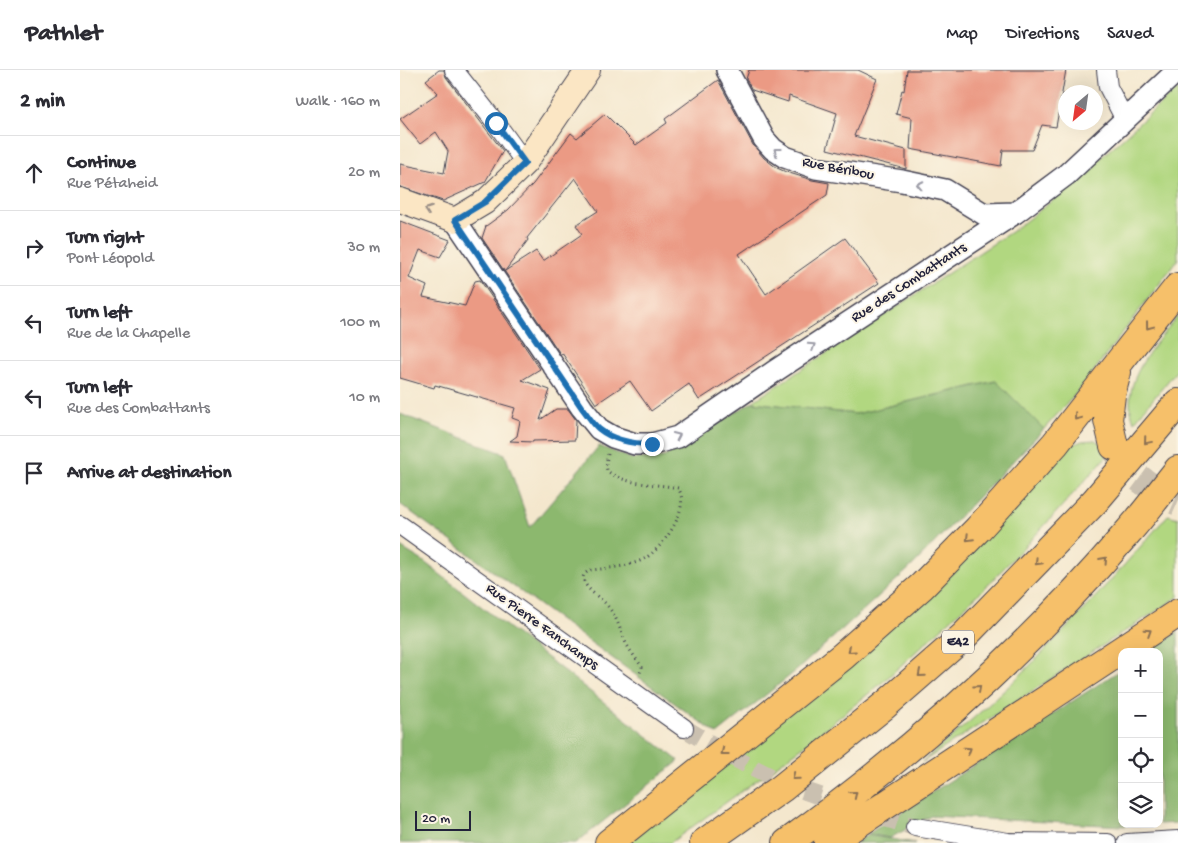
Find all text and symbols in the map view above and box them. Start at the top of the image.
text: Pathlet [25,20,102,49]
text: Map [946,24,978,45]
text: Directions [1006,24,1079,45]
text: Saved [1107,24,1153,45]
north arrow [1058,85,1103,130]
text: 2 min [20,90,65,115]
text: Walk · 160 m [295,93,380,112]
route start [485,112,508,135]
one-way arrow [774,148,783,156]
text: Continue [67,152,136,175]
street label: Rue Béribou [800,153,876,185]
icon: ahead [20,159,48,187]
text: 20 m [348,164,380,183]
text: Rue Pétaheid [67,175,157,194]
one-way arrow [916,180,925,191]
one-way arrow [424,206,432,216]
text: Turn right [67,227,143,250]
icon: right [20,234,48,262]
text: 30 m [347,239,380,258]
street label: Rue des Combattants [848,239,970,327]
text: Pont Léopold [67,250,154,269]
text: Turn left [67,302,131,325]
icon: left [20,309,48,337]
text: 100 m [340,314,380,333]
one-way arrow [1146,320,1154,329]
text: Rue de la Chapelle [67,325,190,344]
one-way arrow [807,343,816,353]
text: Turn left [67,377,131,400]
icon: left [20,384,48,412]
text: 10 m [349,389,380,408]
text: Rue des Combattants [67,400,210,419]
one-way arrow [1075,411,1083,420]
one-way arrow [672,431,681,442]
route end [641,433,664,456]
one-way arrow [1144,435,1153,444]
icon: arrive [20,459,48,487]
text: Arrive at destination [67,462,231,485]
one-way arrow [966,532,975,541]
one-way arrow [1035,556,1044,565]
one-way arrow [1098,556,1107,565]
street label: Rue Pierre Fanchamps [482,580,603,674]
one-way arrow [1142,629,1152,638]
road number: E42 [942,630,974,654]
one-way arrow [847,644,856,653]
map controls [1118,648,1163,828]
button: + [1118,648,1163,693]
one-way arrow [918,668,927,676]
one-way arrow [972,685,981,694]
button: − [1118,693,1163,738]
button: locate [1118,738,1163,783]
one-way arrow [721,746,730,755]
one-way arrow [963,747,972,756]
one-way arrow [792,771,801,780]
button: layers [1118,783,1163,828]
one-way arrow [849,790,858,799]
scale bar [415,808,471,831]
text: 20 m [422,811,450,828]

